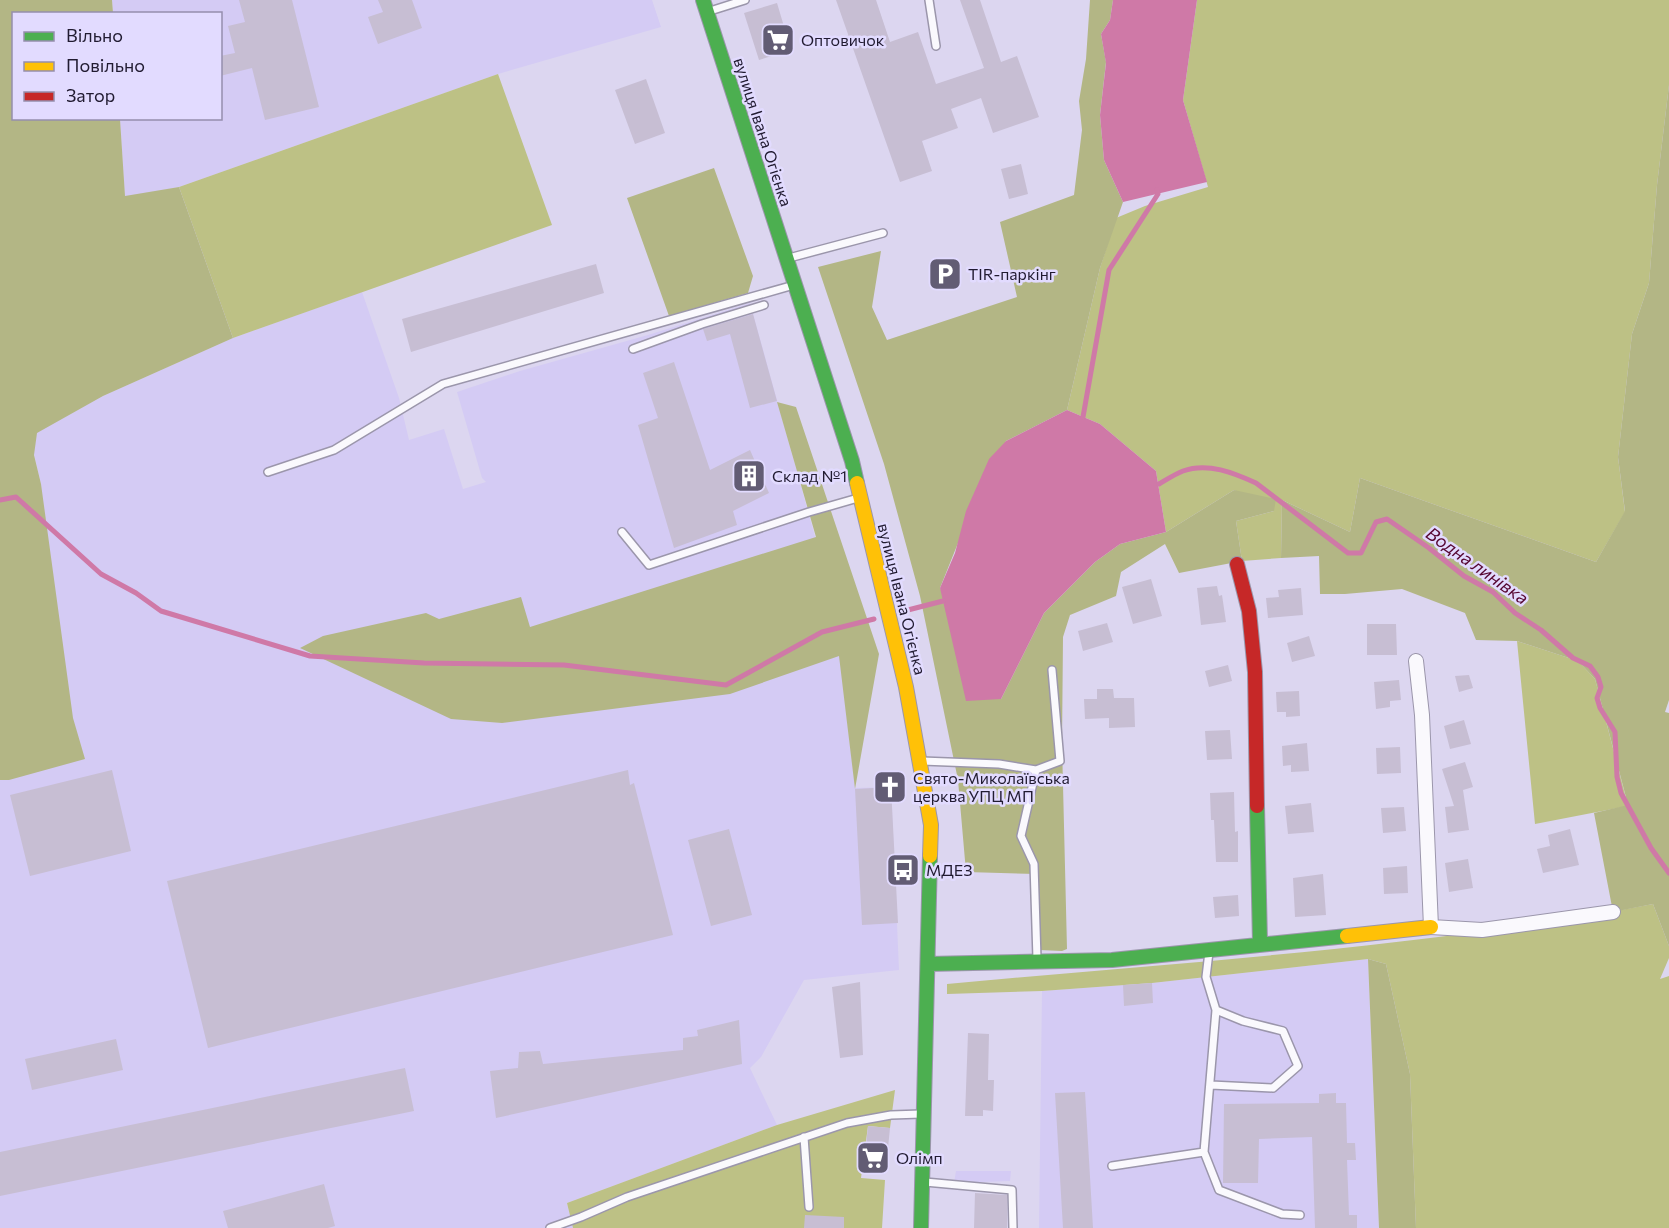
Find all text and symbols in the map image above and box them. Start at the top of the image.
legend [12,12,222,120]
supermarket icon: Оптовичок [760,22,796,58]
text: Вільно [66,24,123,46]
place label: Оптовичок [801,30,885,49]
text: Повільно [66,54,145,76]
street label: вулиця Івана Огієнка [730,55,797,209]
text: Затор [66,84,115,106]
parking icon: TIR-паркінг [927,256,963,292]
place label: TIR-паркінг [968,264,1056,283]
building icon: Склад №1 [731,458,767,494]
place label: Склад №1 [772,466,847,485]
street label: вулиця Івана Огієнка [874,521,930,677]
water label: Водна линівка [1422,522,1533,609]
place label: Свято-Миколаївська церква УПЦ МП [913,768,1070,805]
church icon: Свято-Миколаївська церква УПЦ МП [872,769,908,805]
bus stop icon: МДЕЗ [885,852,921,888]
place label: МДЕЗ [926,860,973,879]
supermarket icon: Олімп [855,1140,891,1176]
place label: Олімп [896,1148,943,1167]

